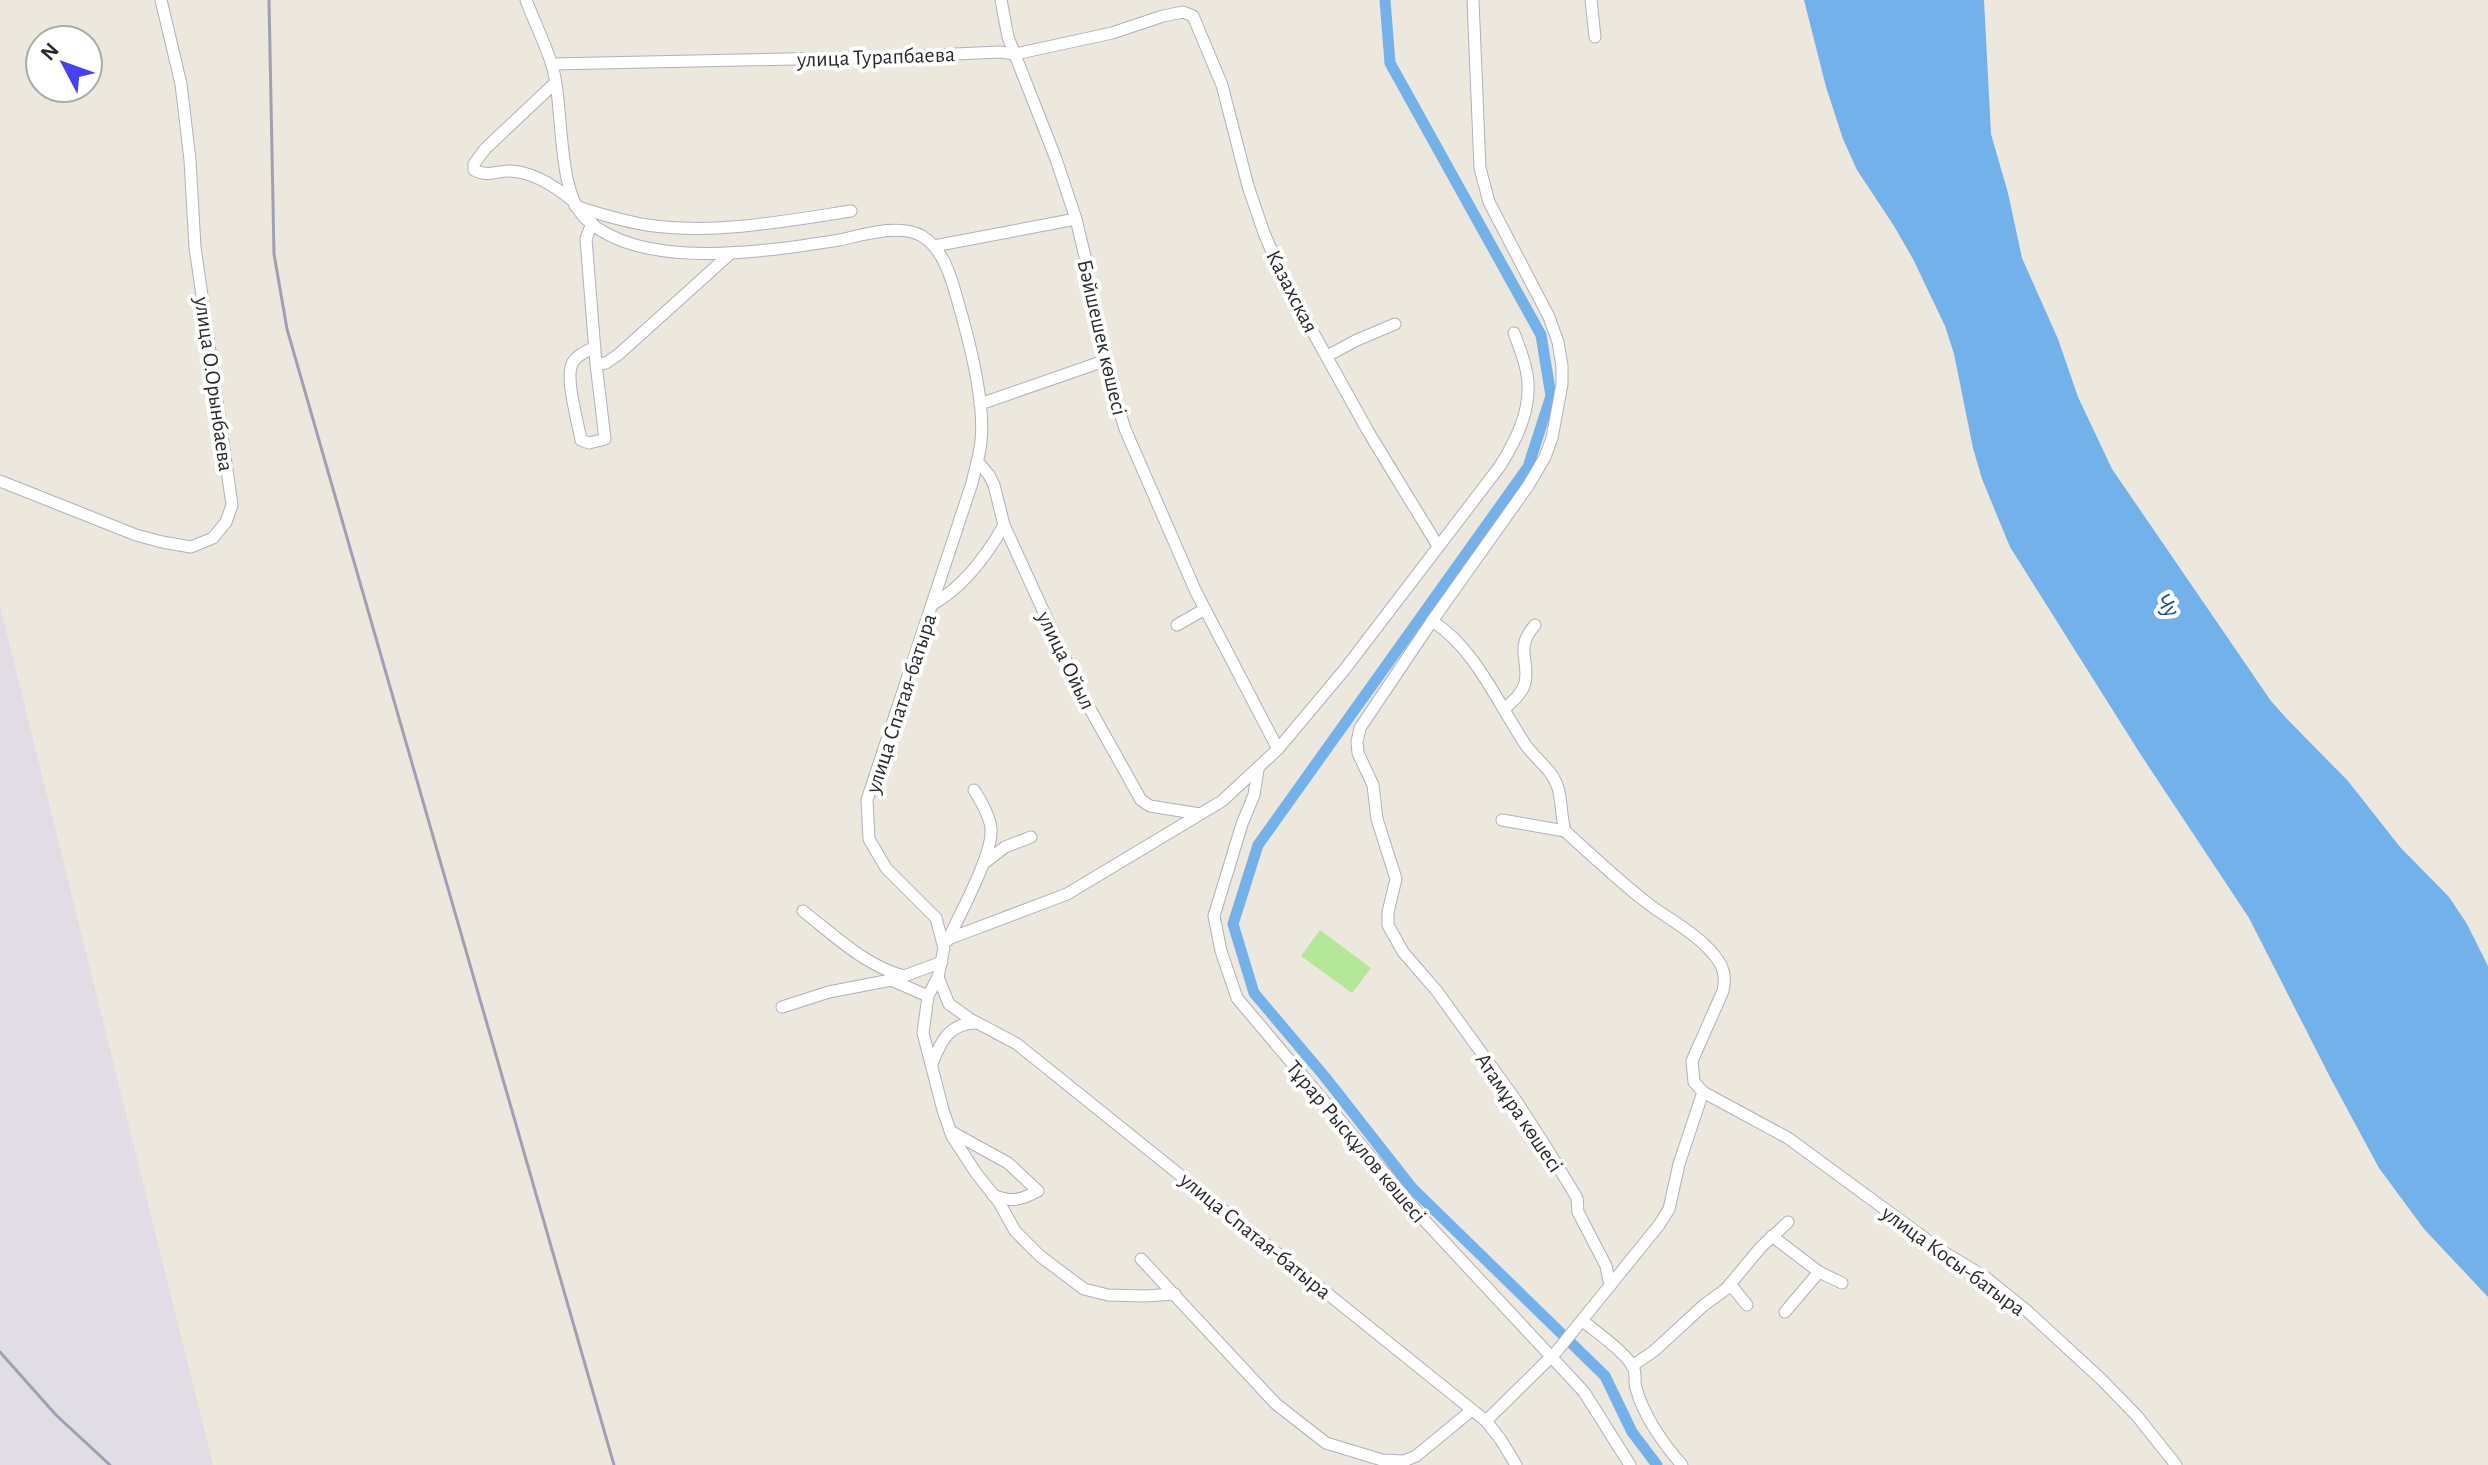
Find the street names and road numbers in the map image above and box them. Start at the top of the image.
street label: улица Турапбаева [796,43,955,71]
street label: Казахская [1262,247,1322,336]
street label: Бәйшешек көшесі [1073,257,1131,417]
street label: улица О.Орынбаева [191,294,237,473]
street label: улица Ойыл [1033,607,1099,713]
street label: улица Спатая-батыра [861,611,940,797]
street label: Атамұра көшесі [1471,1049,1567,1176]
street label: Тұрар Рысқұлов көшесі [1282,1057,1430,1227]
street label: улица Спатая-батыра [1175,1168,1335,1303]
street label: улица Косы-батыра [1877,1201,2029,1320]

